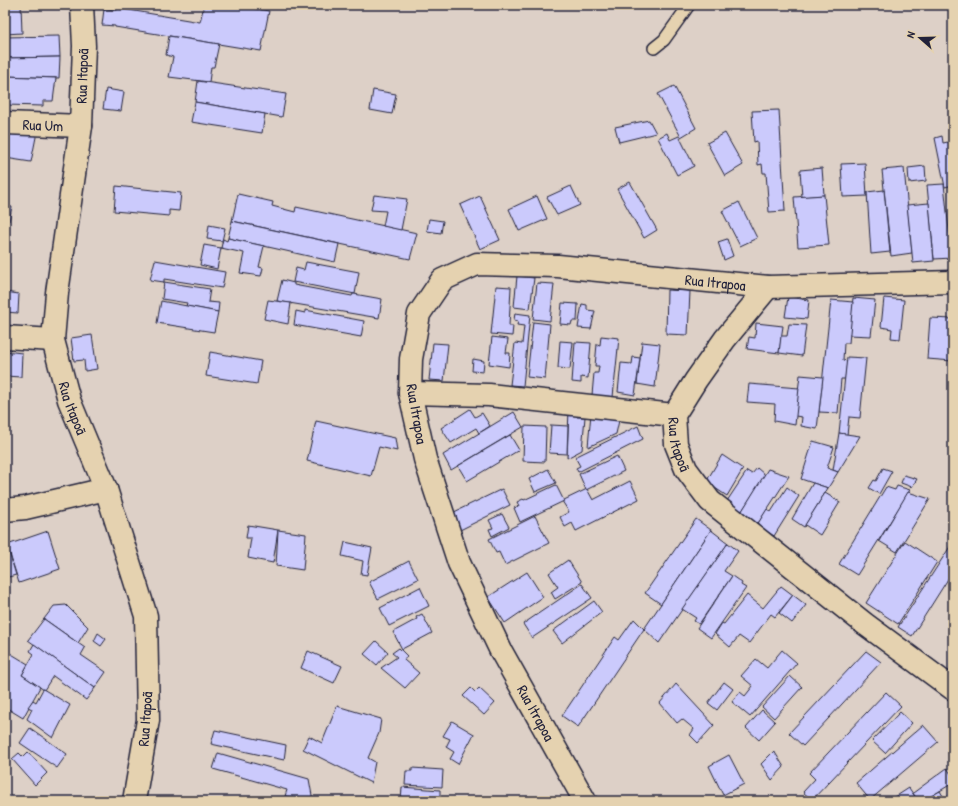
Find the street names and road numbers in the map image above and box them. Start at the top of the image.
street label: Rua Itapoã [71,48,93,104]
street label: Rua Um [22,113,64,136]
street label: Rua Itrapoa [684,268,747,295]
street label: Rua Itapoã [54,379,93,438]
street label: Rua Itrapoa [401,382,433,446]
street label: Rua Itapoã [664,417,696,474]
street label: Rua Itrapoa [512,681,560,745]
street label: Rua Itapoã [133,691,157,747]

